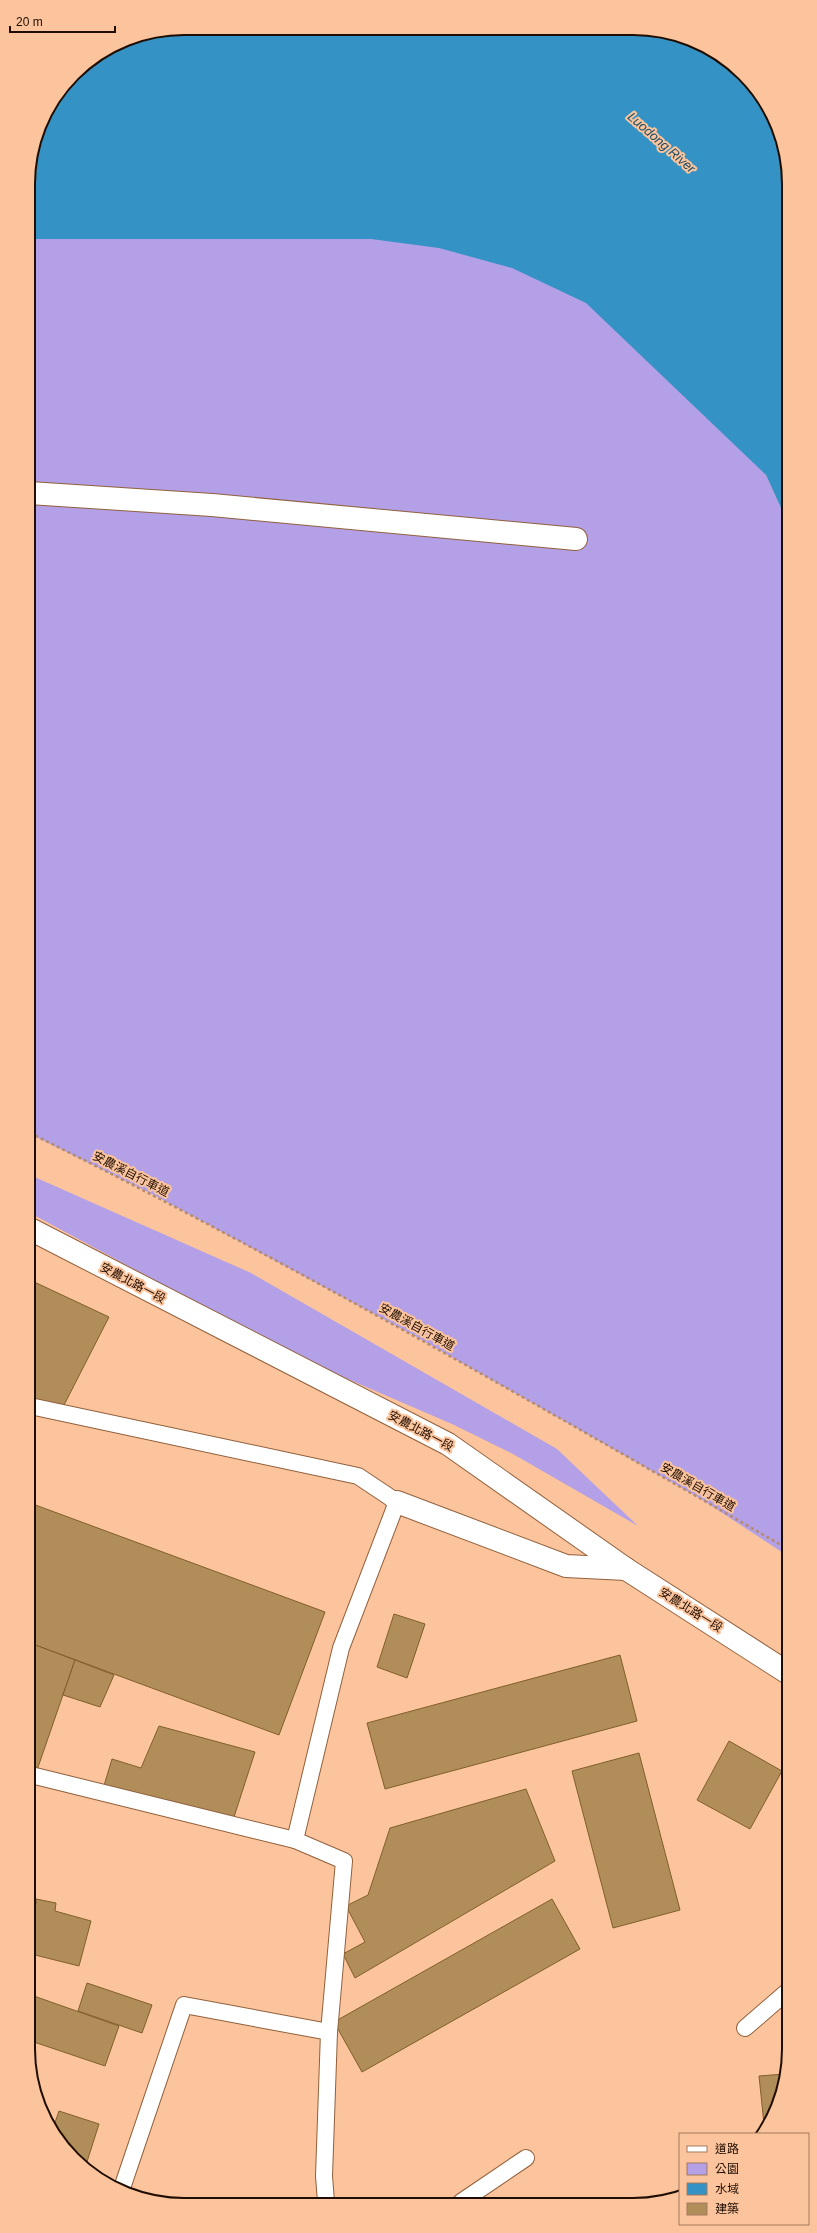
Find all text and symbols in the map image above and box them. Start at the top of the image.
scale bar [10,8,115,34]
text: 20 m [16,15,43,29]
water label: Luodong River [625,109,699,176]
street label: 安農溪自行車道 [90,1149,172,1199]
street label: 安農北路一段 [98,1260,168,1306]
street label: 安農溪自行車道 [377,1301,457,1353]
street label: 安農北路一段 [386,1408,456,1454]
street label: 安農溪自行車道 [658,1460,738,1514]
street label: 安農北路一段 [657,1585,725,1635]
legend [679,2133,809,2225]
text: 道路 [715,2142,739,2156]
text: 公園 [715,2162,739,2176]
text: 水域 [715,2182,739,2196]
text: 建築 [715,2202,739,2216]

